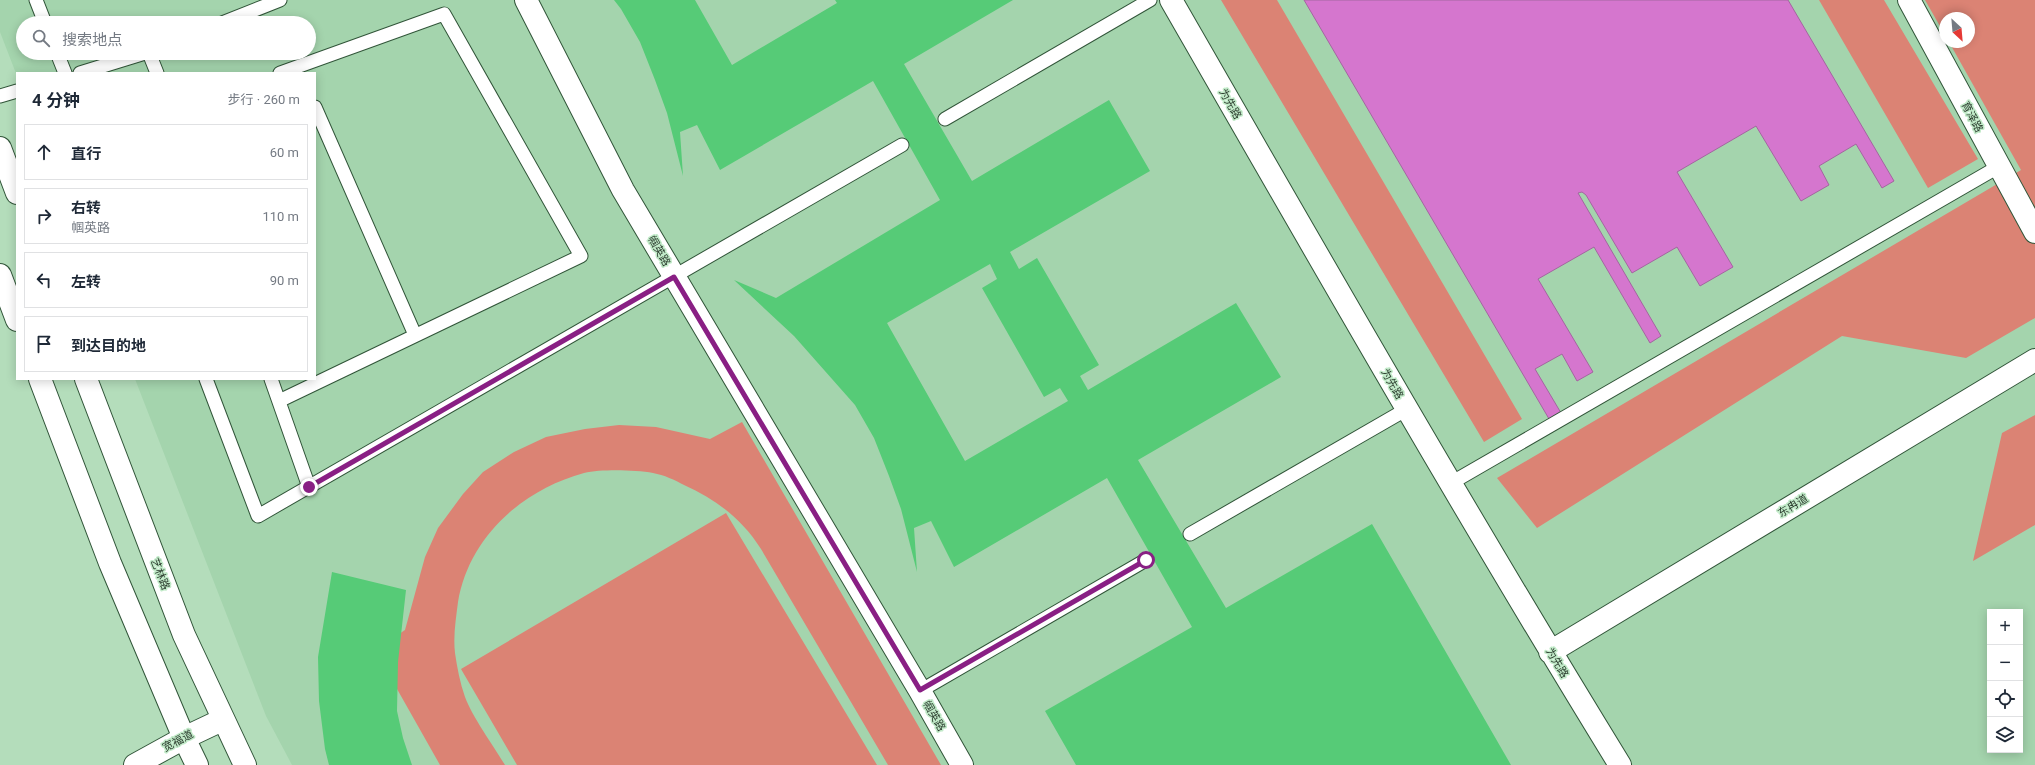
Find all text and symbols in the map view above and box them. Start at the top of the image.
north arrow [1939,12,1975,48]
search box [16,16,316,60]
icon: search [30,27,52,49]
text: 搜索地点 [62,31,122,49]
street label: 为先路 [1216,86,1244,122]
text: 4 分钟 [32,90,80,110]
text: 步行 · 260 m [228,92,300,107]
street label: 育泽路 [1959,99,1985,135]
icon: ahead [33,141,55,163]
text: 直行 [71,145,101,163]
text: 60 m [270,145,299,160]
text: 右转 [71,199,101,217]
icon: right [33,205,55,227]
text: 110 m [262,209,299,224]
text: 帼英路 [71,220,110,235]
street label: 帼英路 [645,233,673,269]
icon: left [33,269,55,291]
text: 左转 [71,273,101,291]
text: 90 m [270,273,299,288]
icon: arrive [33,333,55,355]
text: 到达目的地 [71,337,146,355]
street label: 为先路 [1378,366,1406,402]
route end [300,478,318,496]
street label: 东冉道 [1776,492,1810,520]
route start [1137,551,1155,569]
street label: 艺林路 [148,556,172,592]
map controls [1987,609,2023,753]
button: + [1987,609,2023,645]
button: − [1987,645,2023,681]
street label: 为先路 [1543,646,1571,680]
button: locate [1987,681,2023,717]
street label: 帼英路 [920,698,948,734]
button: layers [1987,717,2023,753]
street label: 宽福道 [160,728,196,754]

